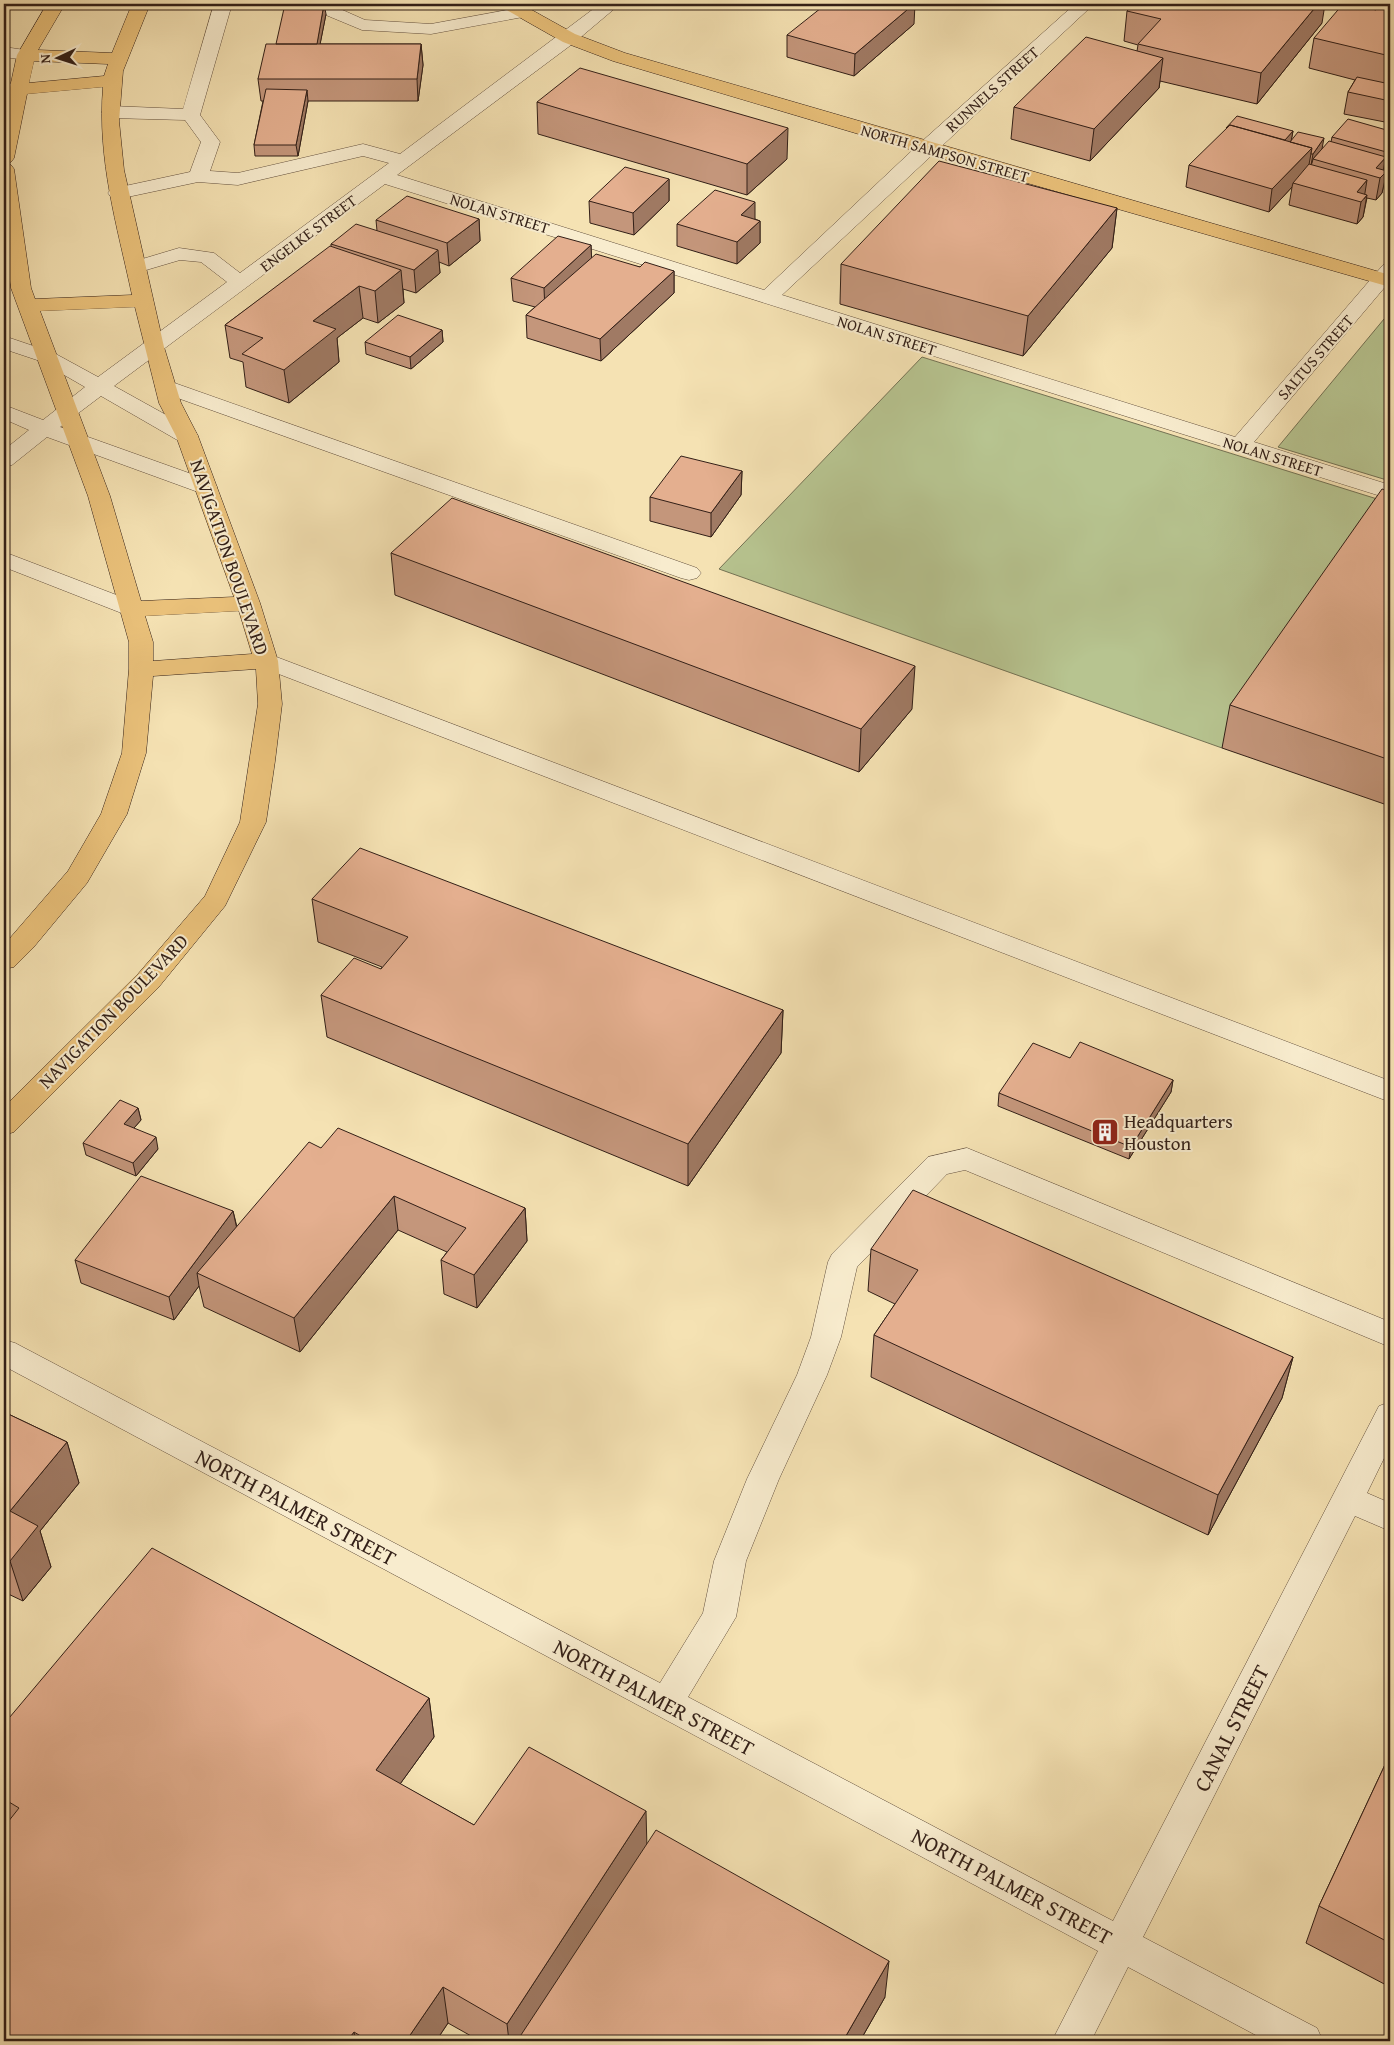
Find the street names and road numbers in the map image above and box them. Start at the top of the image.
street label: RUNNELS STREET [940,40,1044,138]
street label: NORTH SAMPSON STREET [858,117,1032,189]
street label: NOLAN STREET [447,186,553,240]
street label: ENGELKE STREET [254,188,362,278]
street label: NOLAN STREET [834,308,940,362]
street label: SALTUS STREET [1271,309,1359,405]
street label: NOLAN STREET [1220,429,1326,483]
street label: NAVIGATION BOULEVARD [183,455,277,659]
street label: NAVIGATION BOULEVARD [32,927,194,1095]
street label: NORTH PALMER STREET [190,1440,402,1574]
street label: NORTH PALMER STREET [548,1630,760,1764]
street label: CANAL STREET [1185,1659,1277,1797]
street label: NORTH PALMER STREET [906,1819,1118,1953]

